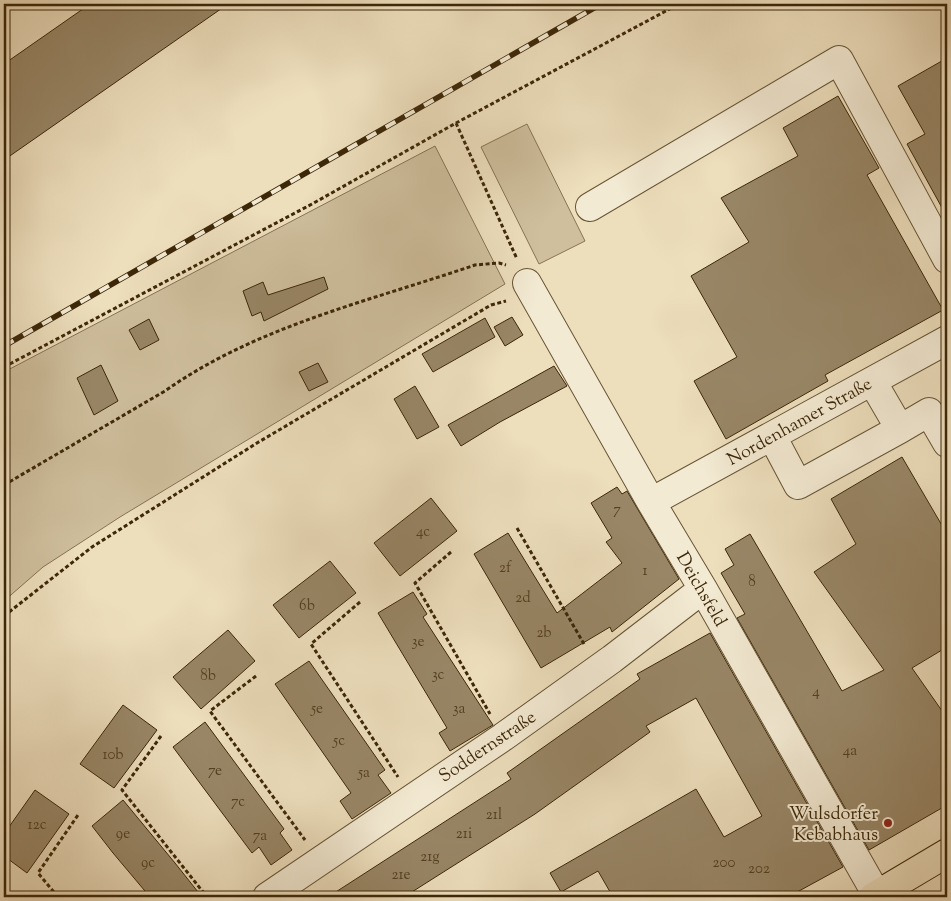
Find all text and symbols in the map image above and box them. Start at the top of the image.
street label: Nordenhamer Straße [723,372,877,473]
house number: 7 [613,500,621,521]
house number: 4c [416,522,430,543]
street label: Deichsfeld [668,548,732,632]
house number: 2f [499,558,512,579]
house number: 1 [642,561,648,582]
house number: 8 [748,572,756,593]
house number: 2d [515,588,531,609]
house number: 6b [299,596,315,617]
house number: 2b [536,623,552,644]
house number: 3e [412,632,424,653]
house number: 3c [432,665,445,686]
house number: 8b [200,666,216,687]
house number: 4 [812,682,820,703]
house number: 5e [310,699,323,720]
house number: 3a [453,699,466,720]
street label: Soddernstraße [434,705,542,790]
house number: 5c [332,731,345,752]
house number: 4a [843,741,857,762]
house number: 10b [103,745,123,766]
house number: 7e [208,761,222,782]
house number: 5a [357,763,370,784]
house number: 7c [231,792,245,813]
place label: Wulsdorfer Kebabhaus [789,802,878,849]
house number: 21l [486,805,502,826]
house number: 12c [28,815,47,836]
marker: Wulsdorfer Kebabhaus [882,817,894,829]
house number: 9e [116,824,130,845]
house number: 21i [456,824,472,845]
house number: 7a [253,826,267,847]
house number: 21g [420,847,440,868]
house number: 9c [141,853,155,874]
house number: 200 [713,853,736,874]
house number: 202 [748,859,770,880]
house number: 21e [392,865,410,886]

